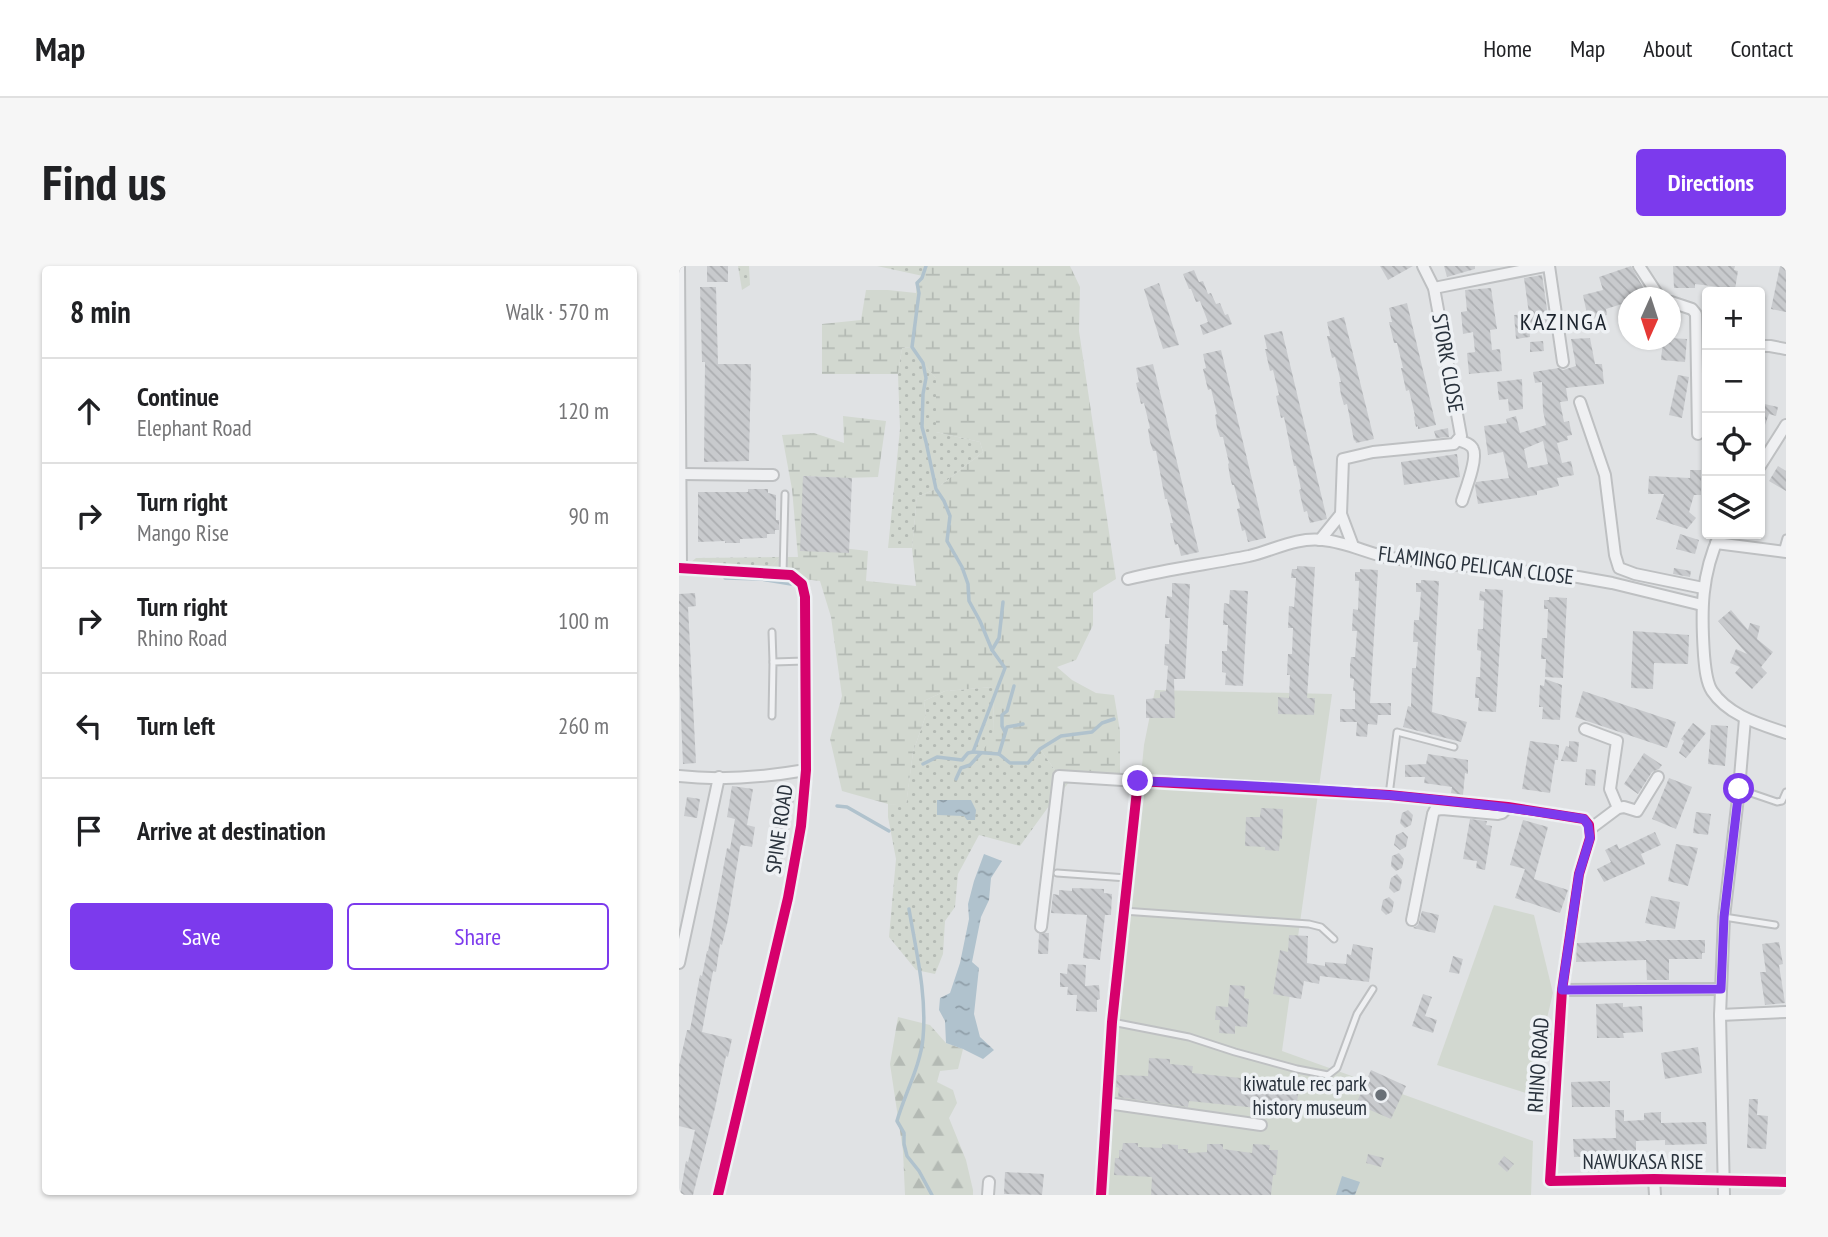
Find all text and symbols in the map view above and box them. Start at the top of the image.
text: Map [35,27,85,70]
text: Home [1483,33,1532,64]
text: Map [1570,33,1605,64]
text: About [1643,33,1692,64]
text: Contact [1730,33,1793,64]
button: Directions [1636,149,1786,216]
text: Find us [42,150,166,214]
north arrow [1618,287,1681,350]
map controls [1702,287,1765,539]
button: + [1702,287,1765,350]
text: 8 min [70,292,131,331]
text: Walk · 570 m [506,297,609,326]
district label: KAZINGA [1520,306,1608,337]
street label: STORK CLOSE [1426,311,1470,415]
button: − [1702,350,1765,413]
text: Continue [137,380,219,413]
icon: ahead [70,392,108,430]
text: 120 m [558,396,609,425]
text: Elephant Road [137,413,252,442]
button: locate [1702,413,1765,476]
button: layers [1702,476,1765,539]
text: Turn right [137,485,228,518]
icon: right [70,497,108,535]
text: 90 m [568,501,609,530]
text: Mango Rise [137,518,229,547]
street label: FLAMINGO PELICAN CLOSE [1377,540,1575,590]
text: Turn right [137,590,228,623]
icon: right [70,602,108,640]
text: 100 m [558,606,609,635]
text: Rhino Road [137,623,227,652]
icon: left [70,707,108,745]
text: Turn left [137,709,215,742]
text: 260 m [558,711,609,740]
route end [1122,765,1153,796]
route start [1723,773,1754,804]
street label: SPINE ROAD [759,783,799,875]
icon: arrive [70,812,108,850]
text: Arrive at destination [137,814,326,847]
button: Save [70,903,333,970]
button: Share [347,903,609,970]
street label: RHINO ROAD [1521,1017,1555,1113]
place label: kiwatule rec park history museum [1243,1070,1367,1121]
marker: kiwatule rec park history museum [1373,1087,1389,1103]
street label: NAWUKASA RISE [1582,1148,1704,1175]

